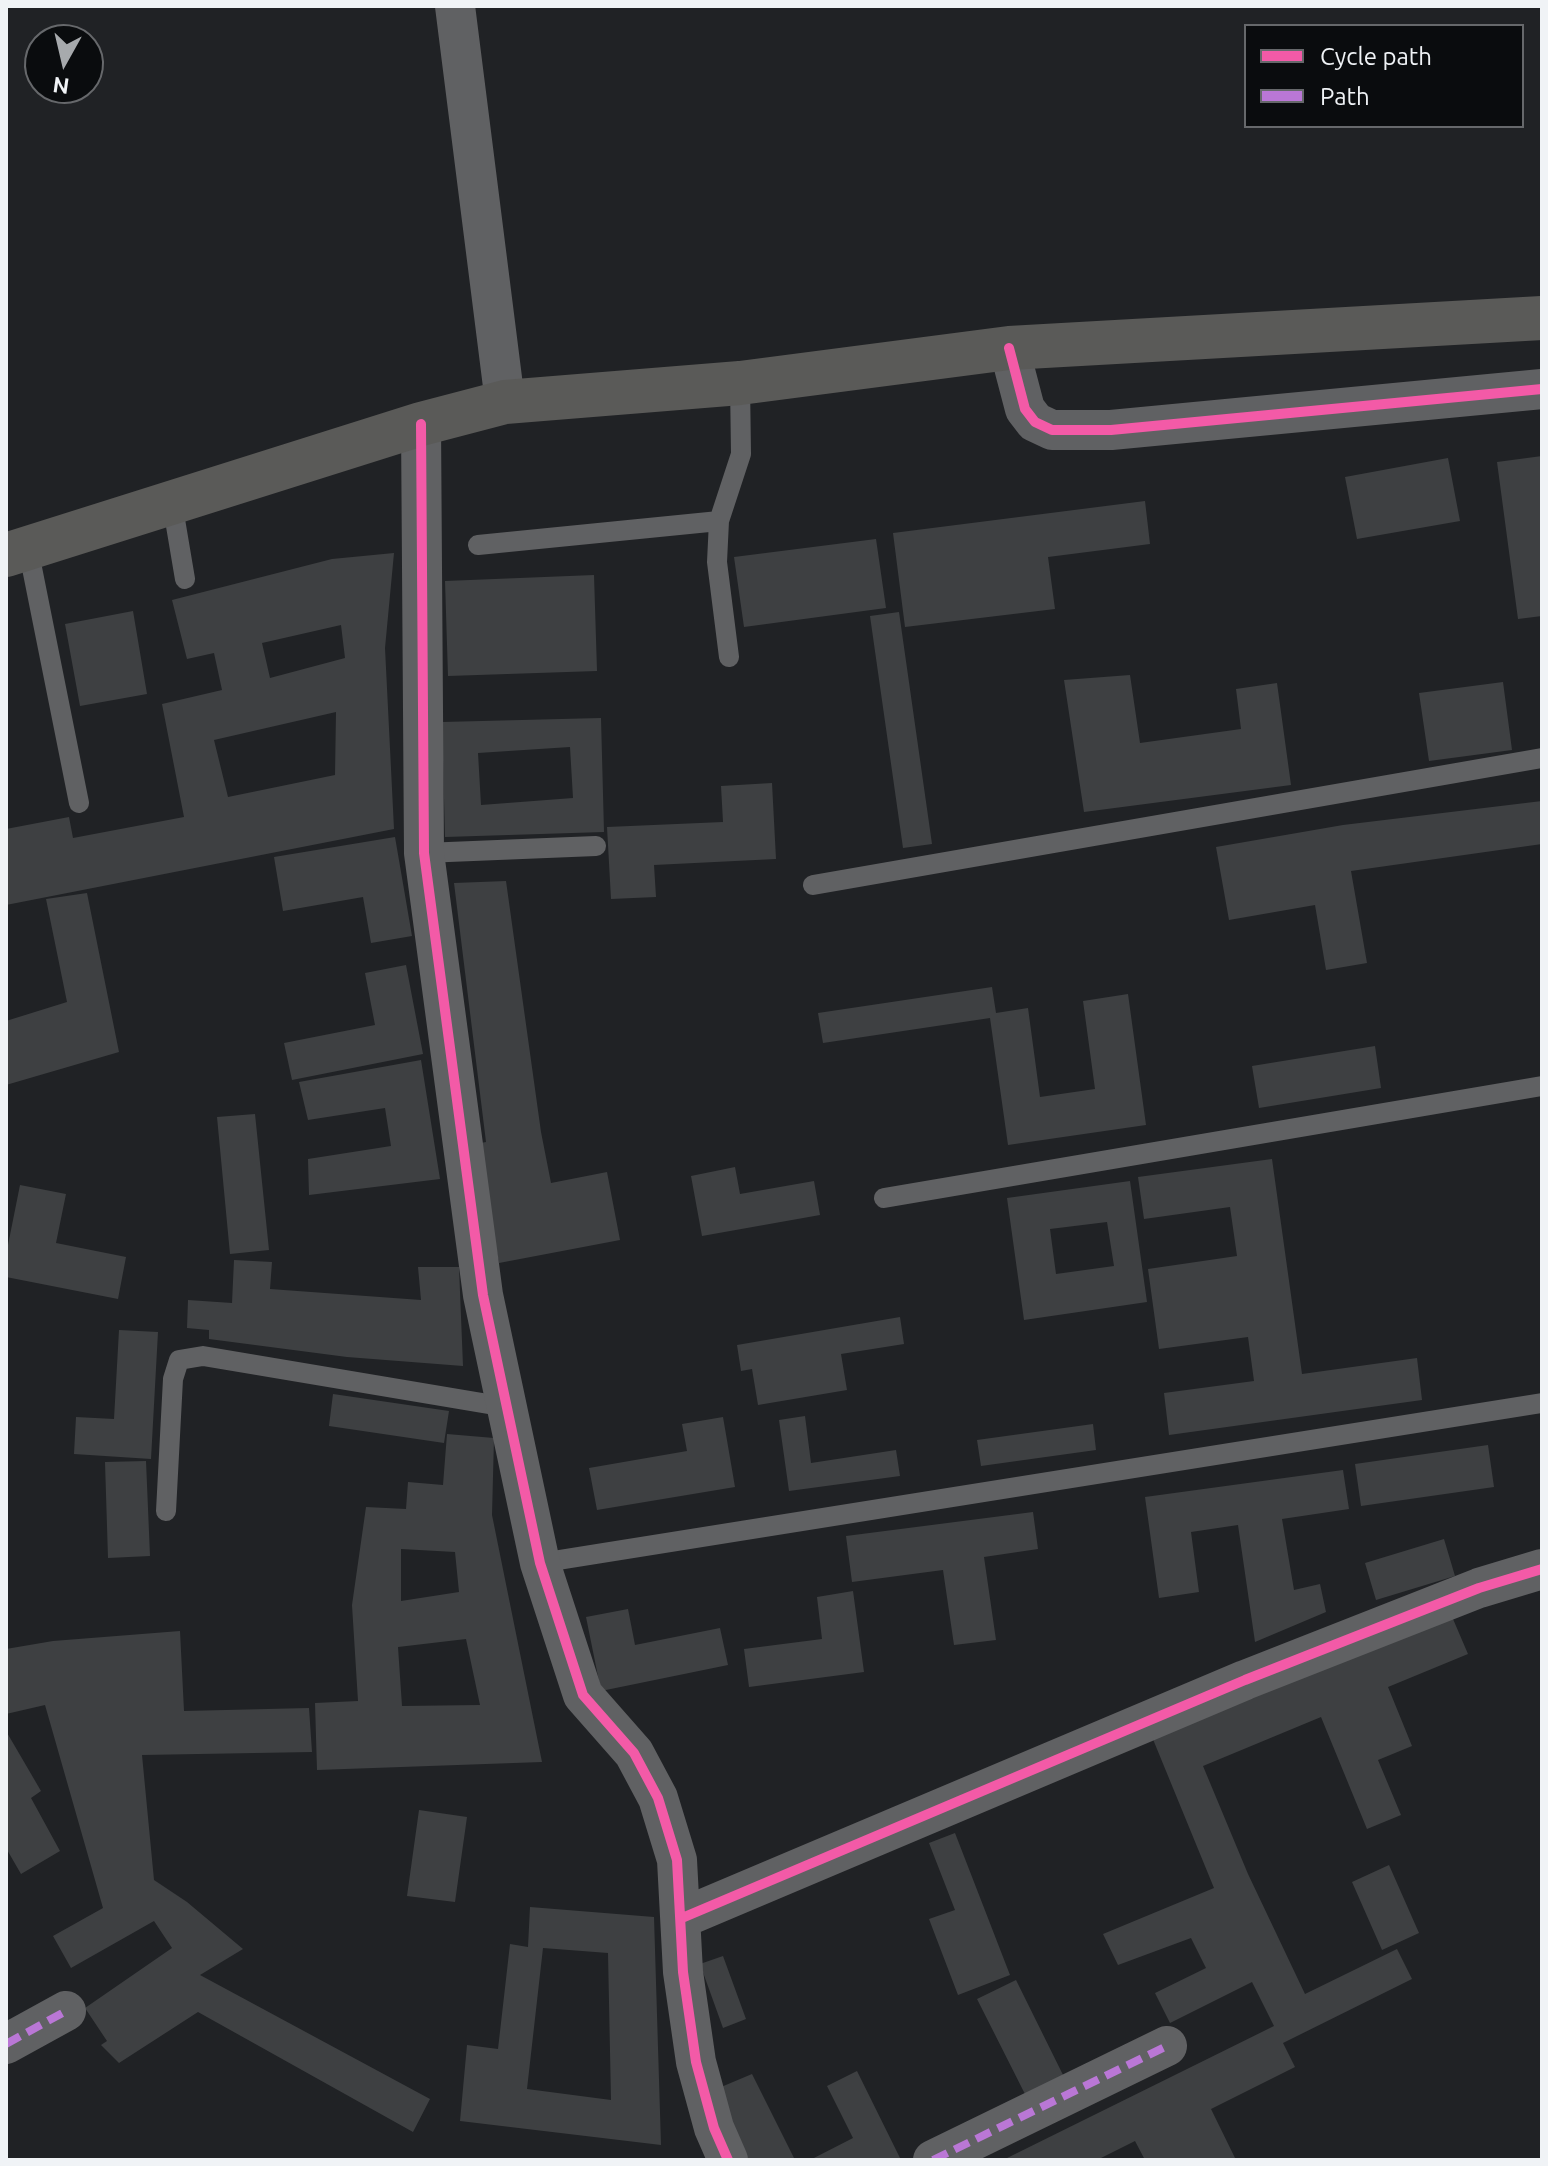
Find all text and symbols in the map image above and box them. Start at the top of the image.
north arrow [24,24,104,104]
legend [1244,24,1524,128]
text: Cycle path [1320,43,1432,70]
text: N [51,73,71,100]
text: Path [1320,83,1370,110]

